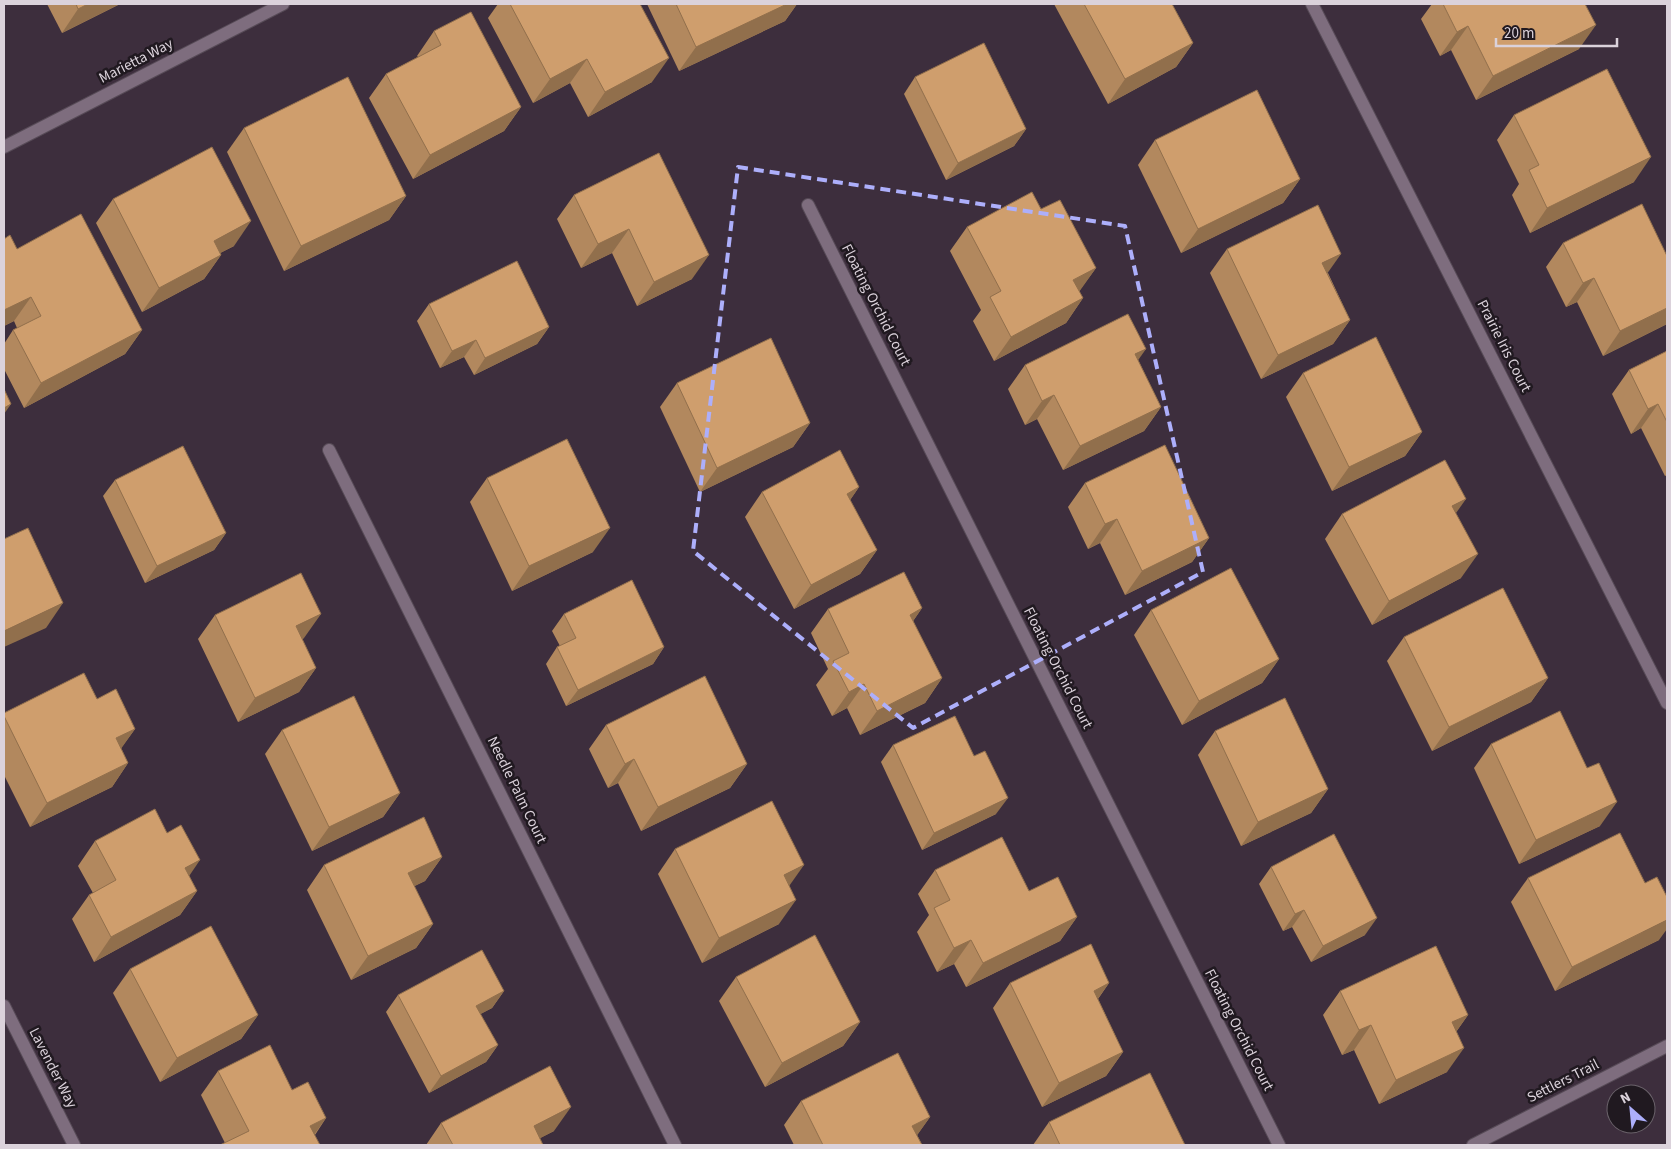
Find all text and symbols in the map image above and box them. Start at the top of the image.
scale bar [1496,15,1617,47]
text: 20 m [1504,23,1534,44]
street label: Marietta Way [95,33,177,89]
street label: Floating Orchid Court [836,240,916,370]
street label: Prairie Iris Court [1472,296,1536,396]
street label: Floating Orchid Court [1018,603,1098,733]
street label: Needle Palm Court [482,733,552,847]
street label: Floating Orchid Court [1199,965,1279,1095]
street label: Lavender Way [24,1024,82,1112]
street label: Settlers Trail [1523,1054,1603,1108]
north arrow [1606,1084,1656,1134]
text: N [1617,1087,1634,1109]

